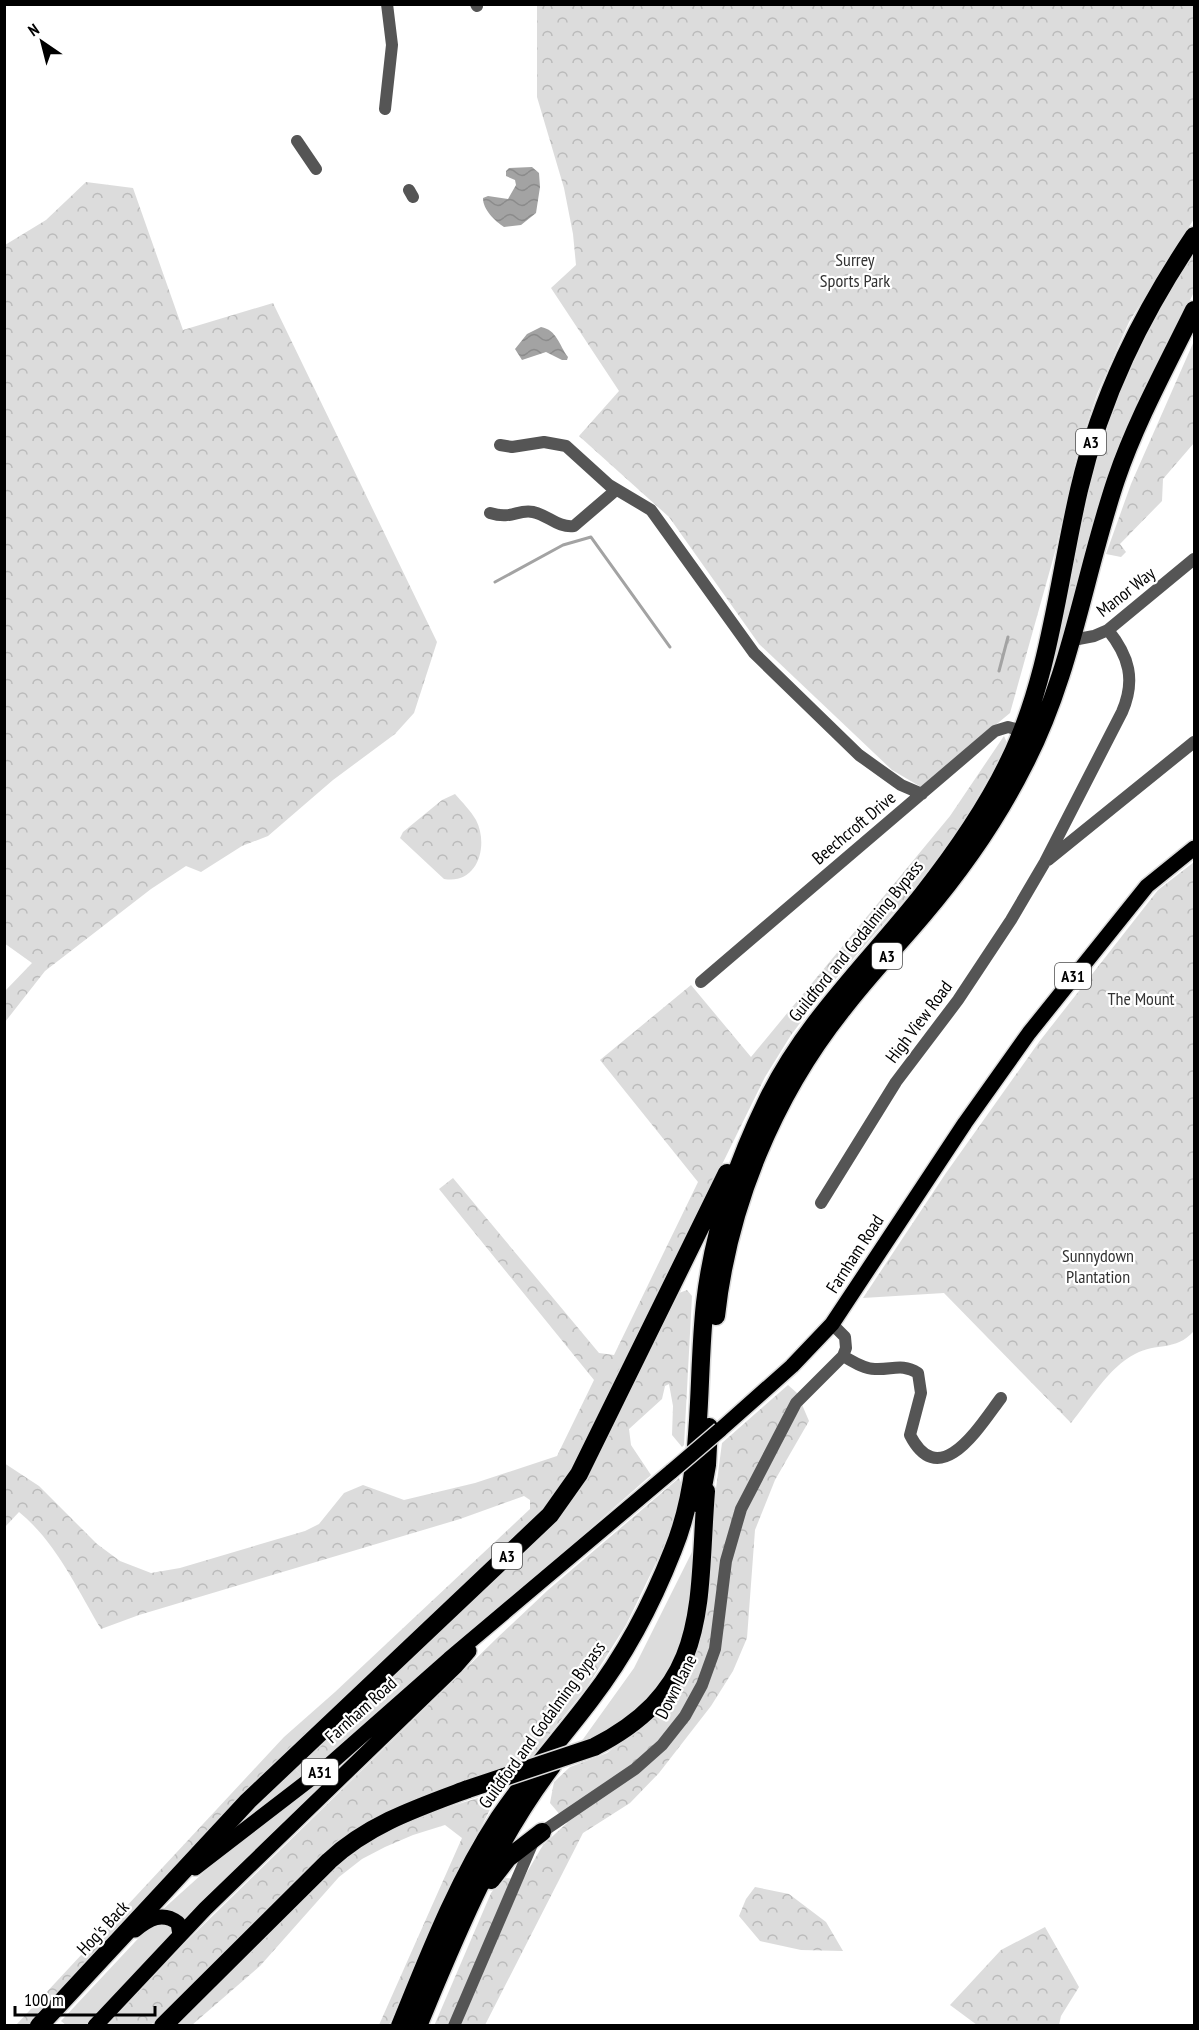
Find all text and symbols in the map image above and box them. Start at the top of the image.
north arrow [12,12,72,72]
text: N [24,19,43,40]
park label: Surrey Sports Park [820,248,890,292]
road number: A3 [1076,429,1106,455]
street label: Manor Way [1092,561,1160,622]
street label: Beechcroft Drive [807,786,900,869]
street label: Guildford and Godalming Bypass [783,855,928,1026]
road number: A3 [872,943,902,969]
road number: A31 [1055,963,1091,989]
street label: High View Road [880,976,957,1067]
park label: The Mount [1107,987,1175,1010]
street label: Farnham Road [821,1210,888,1297]
park label: Sunnydown Plantation [1062,1244,1134,1288]
road number: A3 [492,1543,522,1569]
street label: Guildford and Godalming Bypass [473,1636,610,1813]
street label: Down Lane [650,1651,701,1723]
street label: Farnham Road [320,1671,401,1748]
road number: A31 [302,1759,338,1785]
street label: Hog's Back [72,1895,134,1960]
scale bar [15,1979,154,2017]
text: 100 m [24,1988,64,2011]

